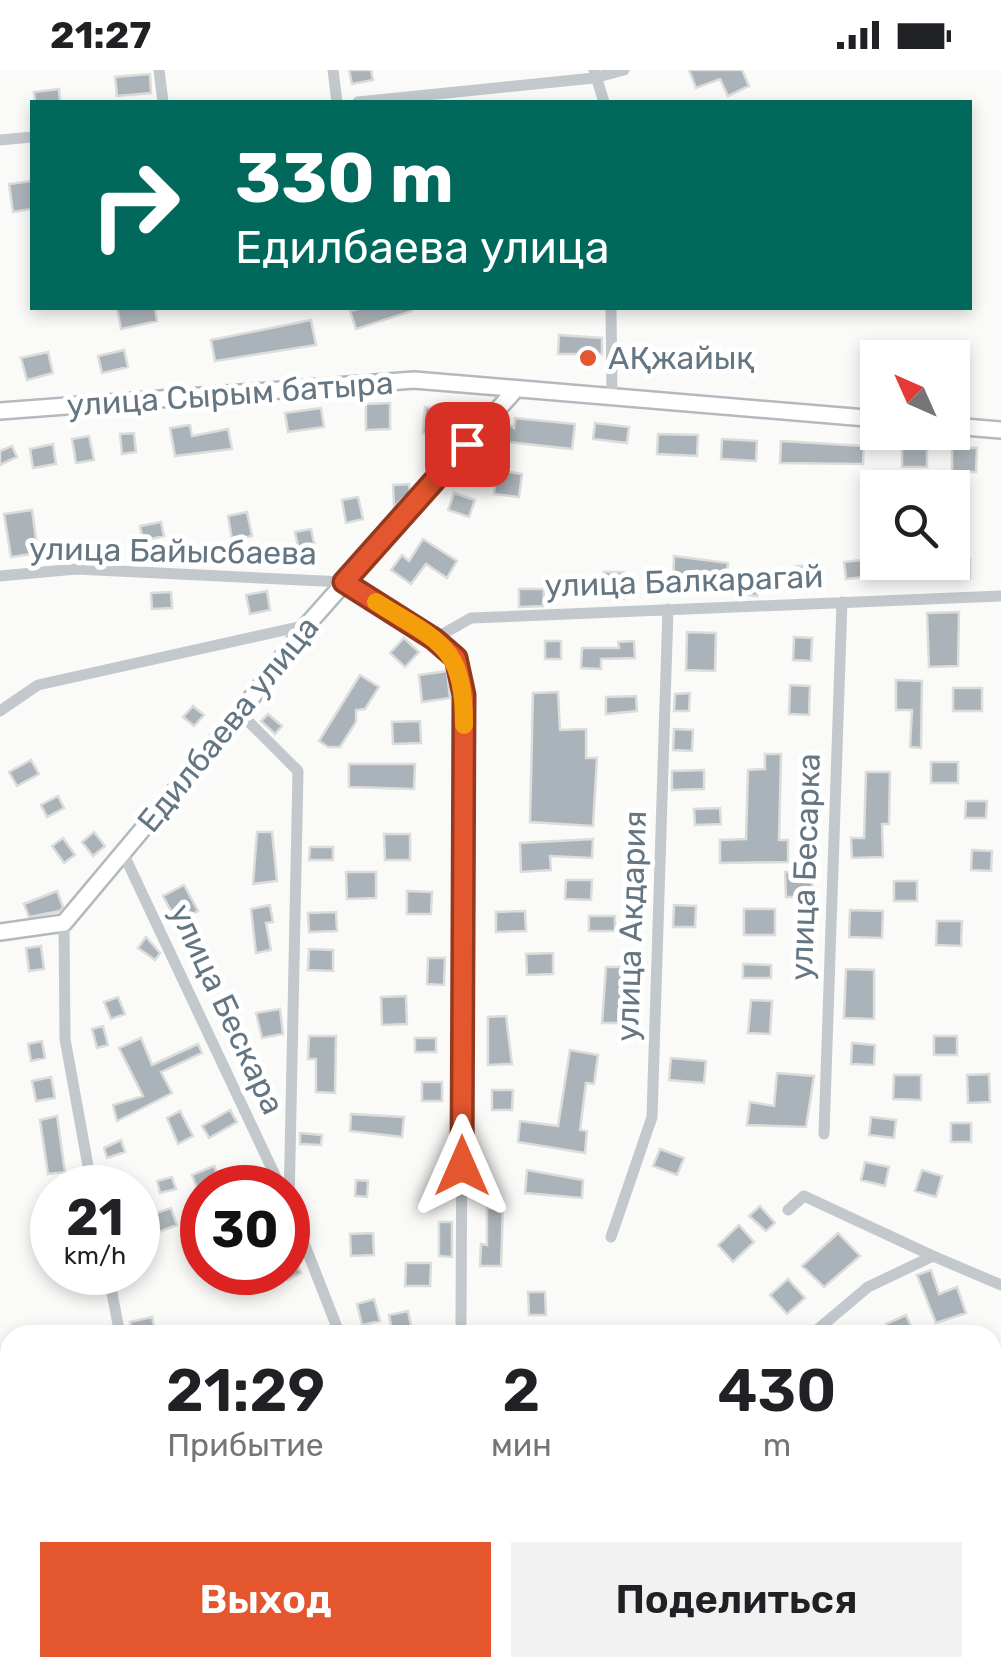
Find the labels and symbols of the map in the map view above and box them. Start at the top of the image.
place label: АҚжайық [608,339,754,377]
north arrow [860,340,970,450]
marker: АҚжайық [577,347,599,369]
street label: улица Сырым батыра [65,364,395,424]
pin [425,402,510,487]
street label: улица Байысбаева [29,529,317,573]
street label: улица Балкарагай [544,557,824,605]
street label: Едилбаева улица [129,609,327,839]
street label: улица Бесарка [782,753,828,981]
street label: улица Акдария [608,810,654,1042]
street label: улица Бескара [162,898,292,1120]
position arrow [410,1114,514,1218]
speed limit sign: 30 [180,1165,310,1295]

